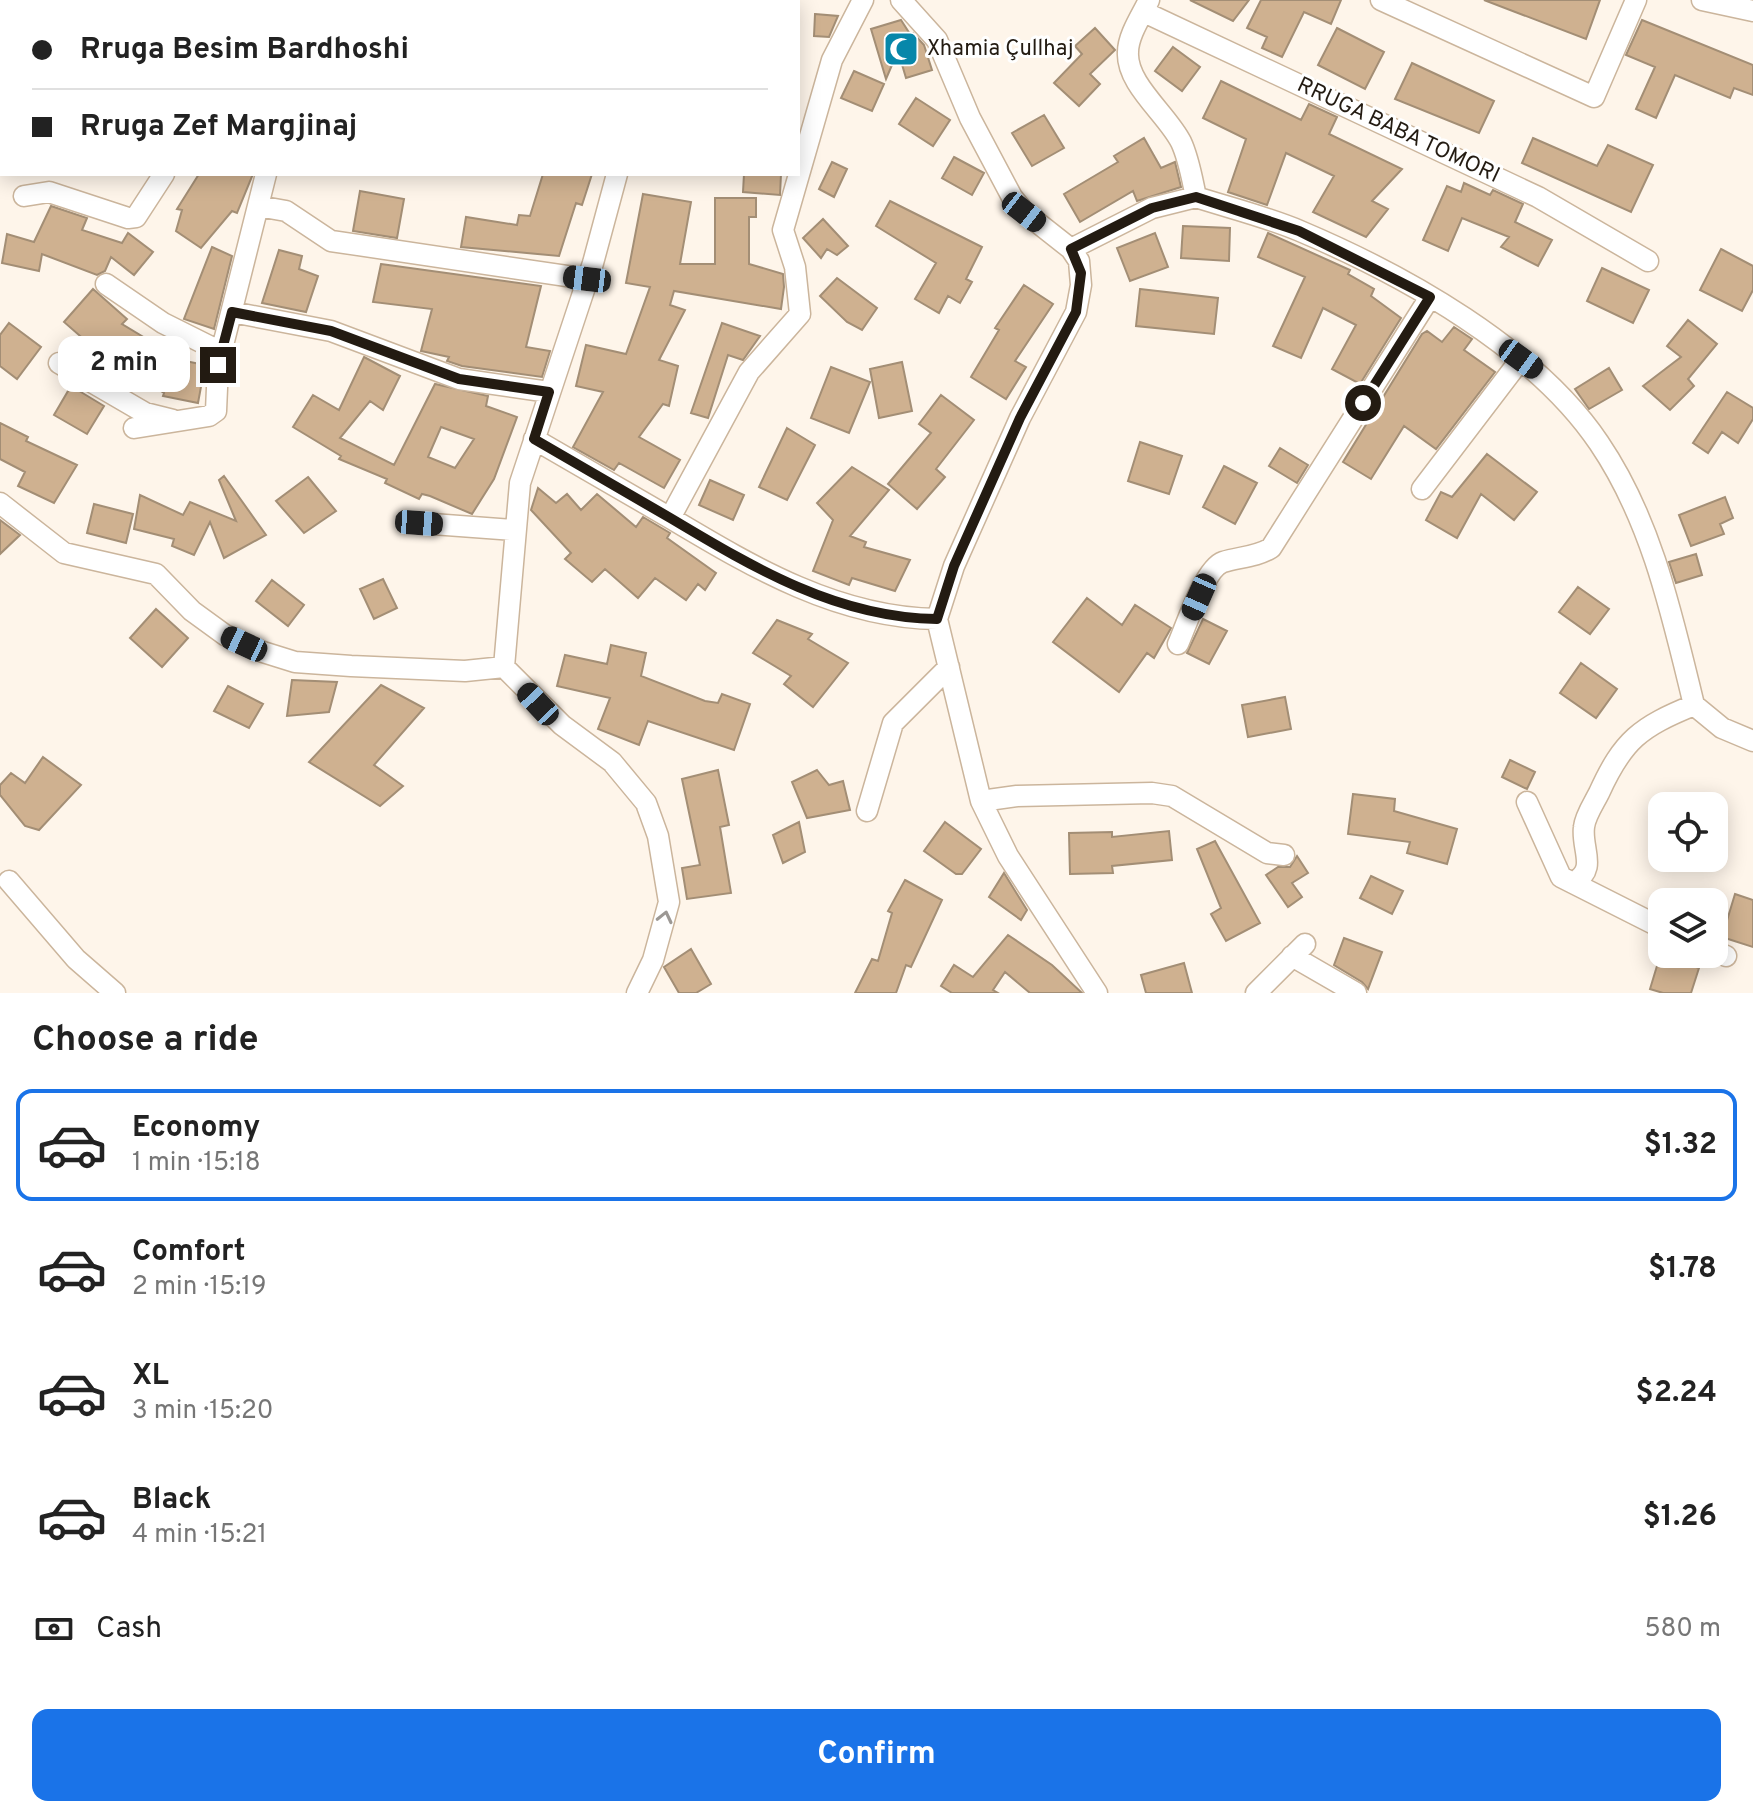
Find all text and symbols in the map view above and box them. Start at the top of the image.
mosque icon: Xhamia Çullhaj [882,30,920,68]
text: Rruga Besim Bardhoshi [80,32,409,69]
place label: Xhamia Çullhaj [927,36,1074,63]
street label: RRUGA BABA TOMORI [1292,72,1504,190]
text: Rruga Zef Margjinaj [80,109,357,146]
car [998,188,1050,236]
car [562,264,612,294]
car [1495,335,1547,383]
callout: 2 min [58,337,190,393]
text: 2 min [90,347,158,380]
route end [200,347,236,383]
route start [1345,385,1381,421]
car [394,509,444,537]
car [1178,570,1220,624]
car [217,623,271,665]
car [513,678,563,730]
map controls [1648,792,1728,968]
button: locate [1648,792,1728,872]
button: layers [1648,888,1728,968]
one-way arrow [656,911,673,925]
text: Choose a ride [32,1018,258,1064]
icon: car [36,1109,108,1181]
text: Economy [132,1110,260,1147]
text: $1.32 [1644,1127,1717,1164]
text: 1 min · 15:18 [132,1147,261,1180]
icon: car [36,1233,108,1305]
text: Comfort [132,1234,245,1271]
text: $1.78 [1648,1251,1717,1288]
text: 2 min · 15:19 [132,1271,266,1304]
icon: car [36,1357,108,1429]
text: XL [132,1358,169,1395]
text: $2.24 [1636,1375,1717,1412]
text: 3 min · 15:20 [132,1395,274,1428]
icon: car [36,1481,108,1553]
text: Black [132,1482,211,1519]
text: $1.26 [1643,1499,1717,1536]
text: 4 min · 15:21 [132,1519,267,1552]
icon: cash [32,1607,76,1651]
text: Cash [96,1611,162,1648]
text: 580 m [1644,1613,1721,1646]
button: Confirm [32,1709,1721,1801]

